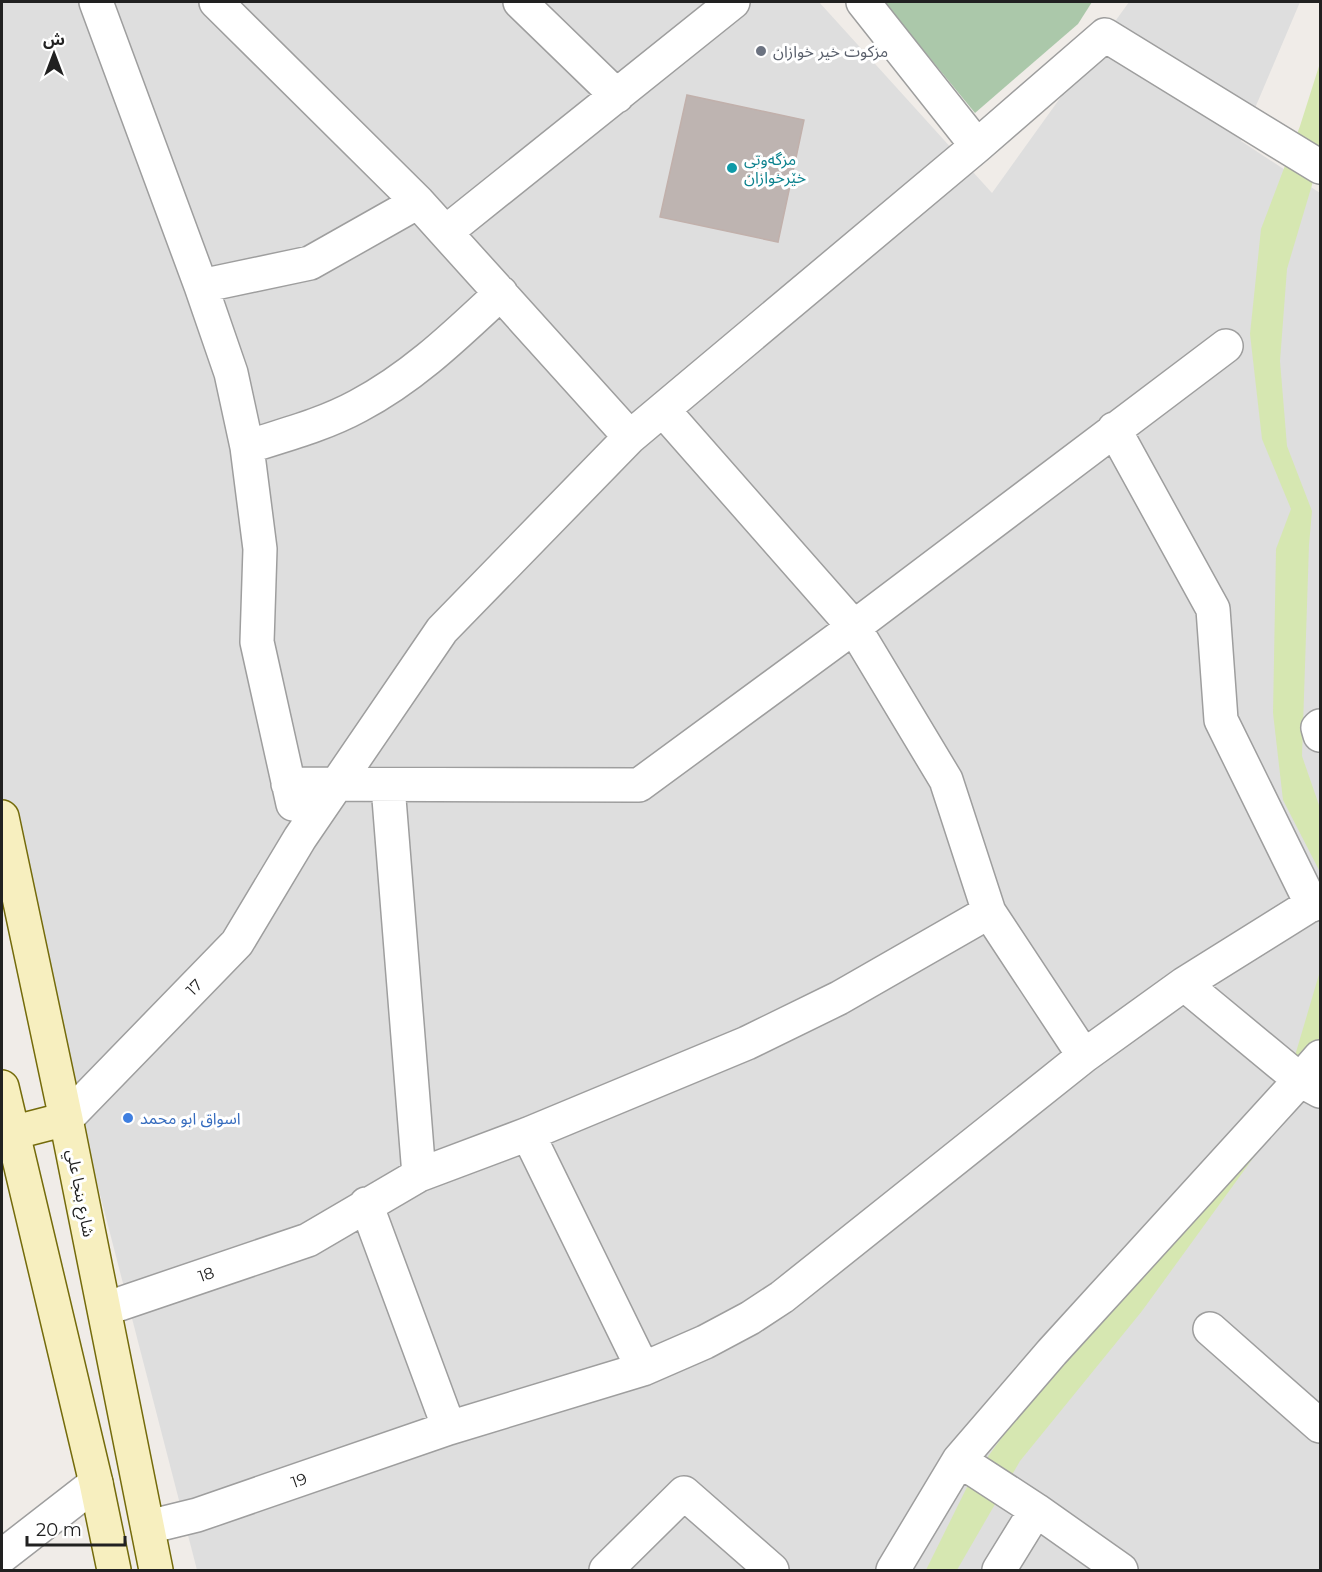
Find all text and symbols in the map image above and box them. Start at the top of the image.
north arrow [24,24,84,84]
text: ش [43,30,65,49]
place label: مزكوت خير خوازان [773,42,888,61]
marker: مزكوت خير خوازان [754,44,768,58]
place label: مزگەوتی خێرخوازان [744,150,806,187]
marker: مزگەوتی خێرخوازان [725,161,739,175]
street label: 17 [182,975,206,999]
place label: اسواق ابو محمد [140,1109,241,1128]
marker: اسواق ابو محمد [121,1111,135,1125]
street label: شارع بنجا علي [60,1148,98,1239]
street label: 18 [196,1263,217,1286]
street label: 19 [289,1469,310,1492]
scale bar [27,1509,124,1547]
text: 20 m [36,1519,82,1541]

